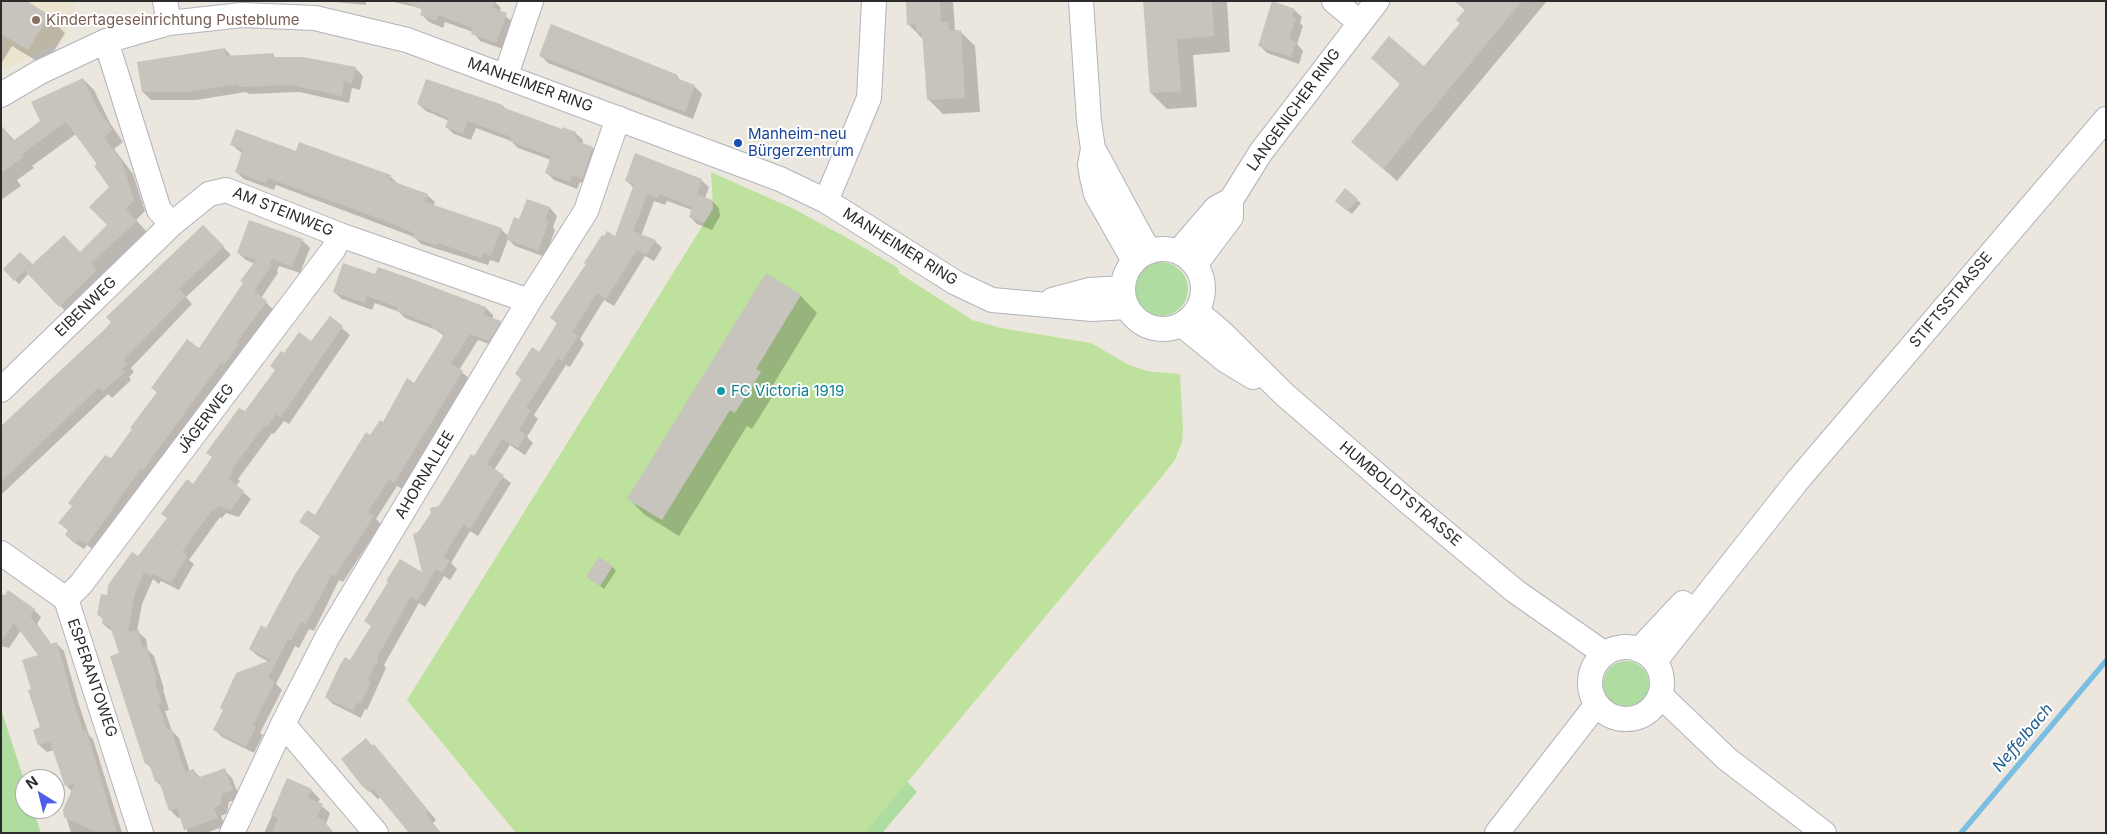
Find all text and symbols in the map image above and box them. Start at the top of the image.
place label: Kindertageseinrichtung Pusteblume [46,11,300,29]
marker: Kindertageseinrichtung Pusteblume [30,14,42,26]
street label: LANGENICHER RING [1244,45,1344,175]
street label: MANHEIMER RING [465,54,595,116]
place label: Manheim-neu Bürgerzentrum [748,125,854,160]
marker: Manheim-neu Bürgerzentrum [732,137,744,149]
street label: AM STEINWEG [230,184,336,240]
street label: MANHEIMER RING [839,204,961,290]
street label: STIFTSSTRASSE [1906,249,1996,351]
street label: EIBENWEG [52,273,120,341]
street label: JÄGERWEG [174,380,238,458]
place label: FC Victoria 1919 [731,382,844,400]
marker: FC Victoria 1919 [715,385,727,397]
street label: AHORNALLEE [392,428,458,522]
street label: HUMBOLDTSTRASSE [1336,438,1464,550]
street label: ESPERANTOWEG [63,616,121,740]
water label: Neffelbach [1989,700,2057,776]
north arrow [15,769,65,819]
text: N [22,772,41,792]

